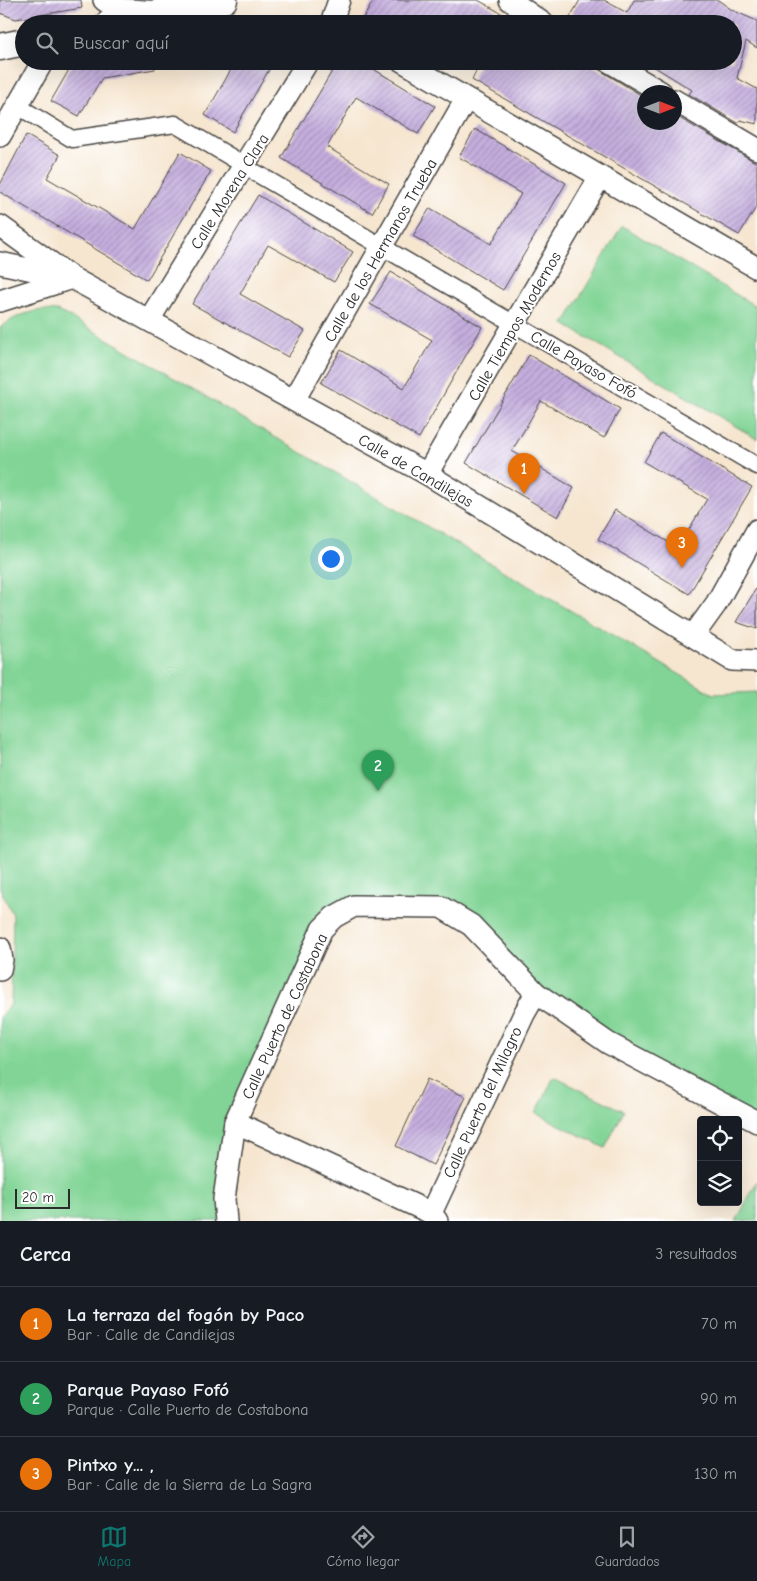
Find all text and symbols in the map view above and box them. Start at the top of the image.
search box [15,15,742,70]
icon: search [33,29,61,57]
text: Buscar aquí [73,32,169,54]
north arrow [637,85,682,130]
street label: Calle Morena Clara [187,130,273,253]
street label: Calle de los Hermanos Trueba [321,156,441,345]
street label: Calle Tiempos Modernos [465,248,565,404]
street label: Calle Payaso Fofó [527,327,640,403]
street label: Calle de Candilejas [355,431,476,511]
pin: 1 [508,453,540,494]
pin: 3 [666,527,698,568]
your location [318,546,344,572]
pin: 2 [362,750,394,791]
street label: Calle Puerto de Costabona [238,931,331,1102]
street label: Calle Puerto del Milagro [440,1024,526,1181]
map controls [697,1116,742,1206]
button: locate [697,1116,742,1161]
button: layers [697,1161,742,1206]
scale bar [15,1186,70,1209]
text: 20 m [22,1189,54,1206]
text: Cerca [20,1242,71,1266]
text: 3 resultados [655,1245,737,1263]
text: La terraza del fogón by Paco [67,1304,304,1326]
text: 1 [33,1315,39,1333]
text: 70 m [701,1315,737,1333]
text: Bar · Calle de Candilejas [67,1326,235,1344]
text: Parque Payaso Fofó [67,1379,229,1401]
text: 2 [32,1390,40,1408]
text: 90 m [700,1390,737,1408]
text: Parque · Calle Puerto de Costabona [67,1401,309,1419]
text: Pintxo y... , [67,1454,154,1476]
text: 3 [32,1465,40,1483]
text: 130 m [694,1465,737,1483]
text: Bar · Calle de la Sierra de La Sagra [67,1476,312,1494]
tab: Mapa [98,1523,131,1570]
tab: Cómo llegar [326,1523,399,1570]
tab: Guardados [595,1523,659,1570]

